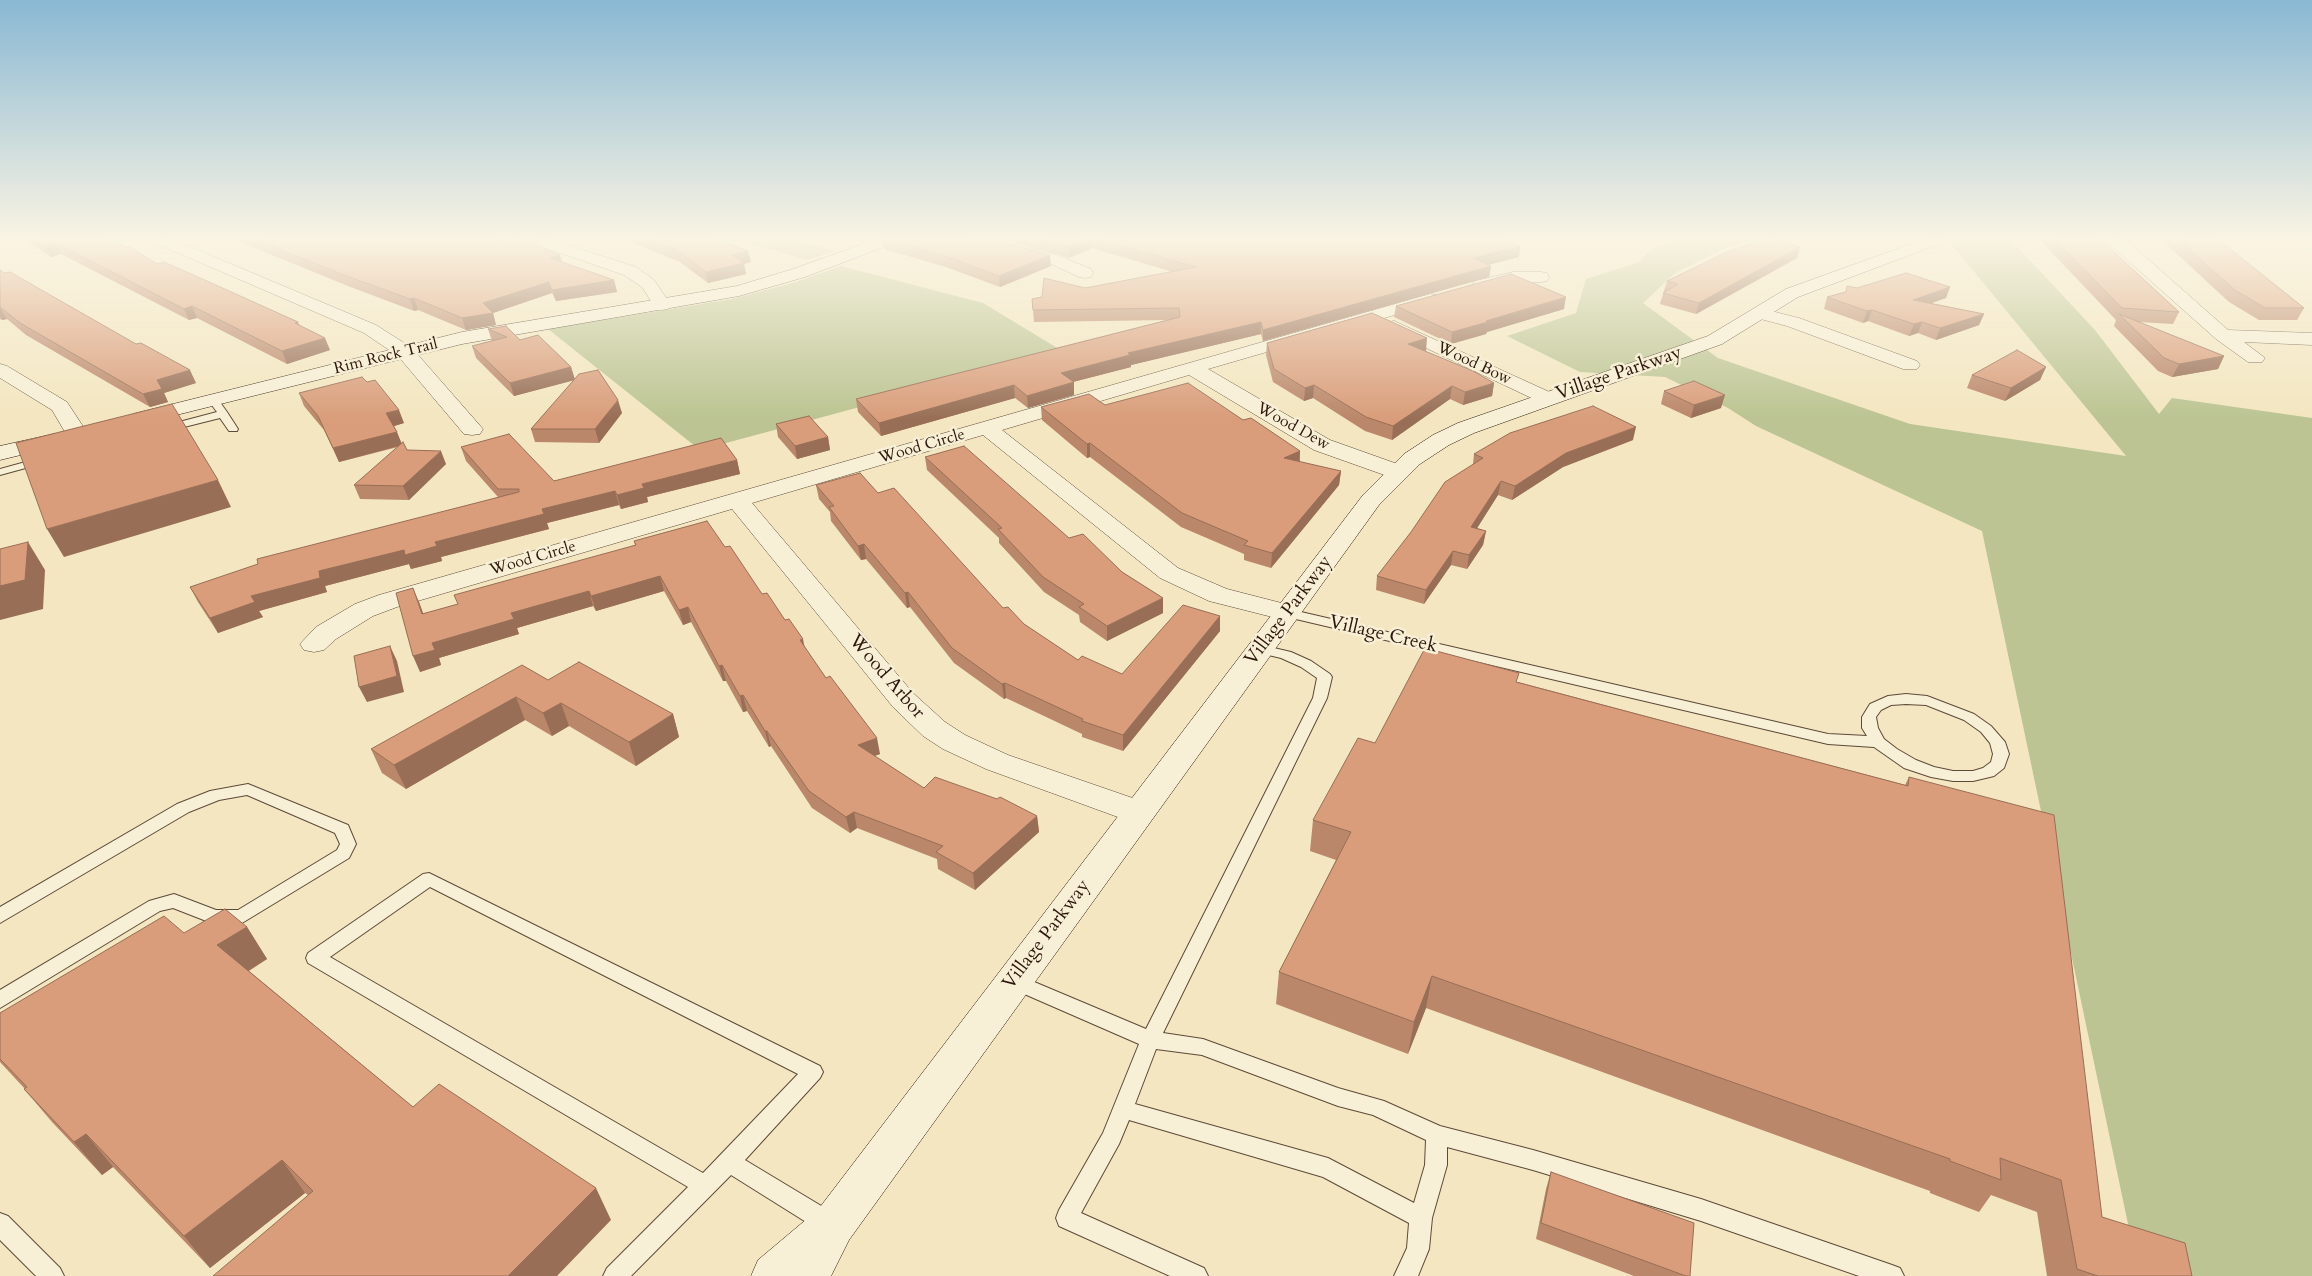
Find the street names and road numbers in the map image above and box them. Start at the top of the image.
street label: Rim Rock Trail [332,335,440,379]
street label: Wood Bow [1434,338,1514,390]
street label: Village Parkway [1553,342,1685,406]
street label: Wood Dew [1253,399,1333,455]
street label: Wood Circle [877,426,967,468]
street label: Wood Circle [488,538,578,580]
street label: Village Parkway [1240,552,1338,670]
street label: Village Creek [1327,611,1439,659]
street label: Wood Arbor [843,630,929,724]
street label: Village Parkway [998,876,1096,994]

